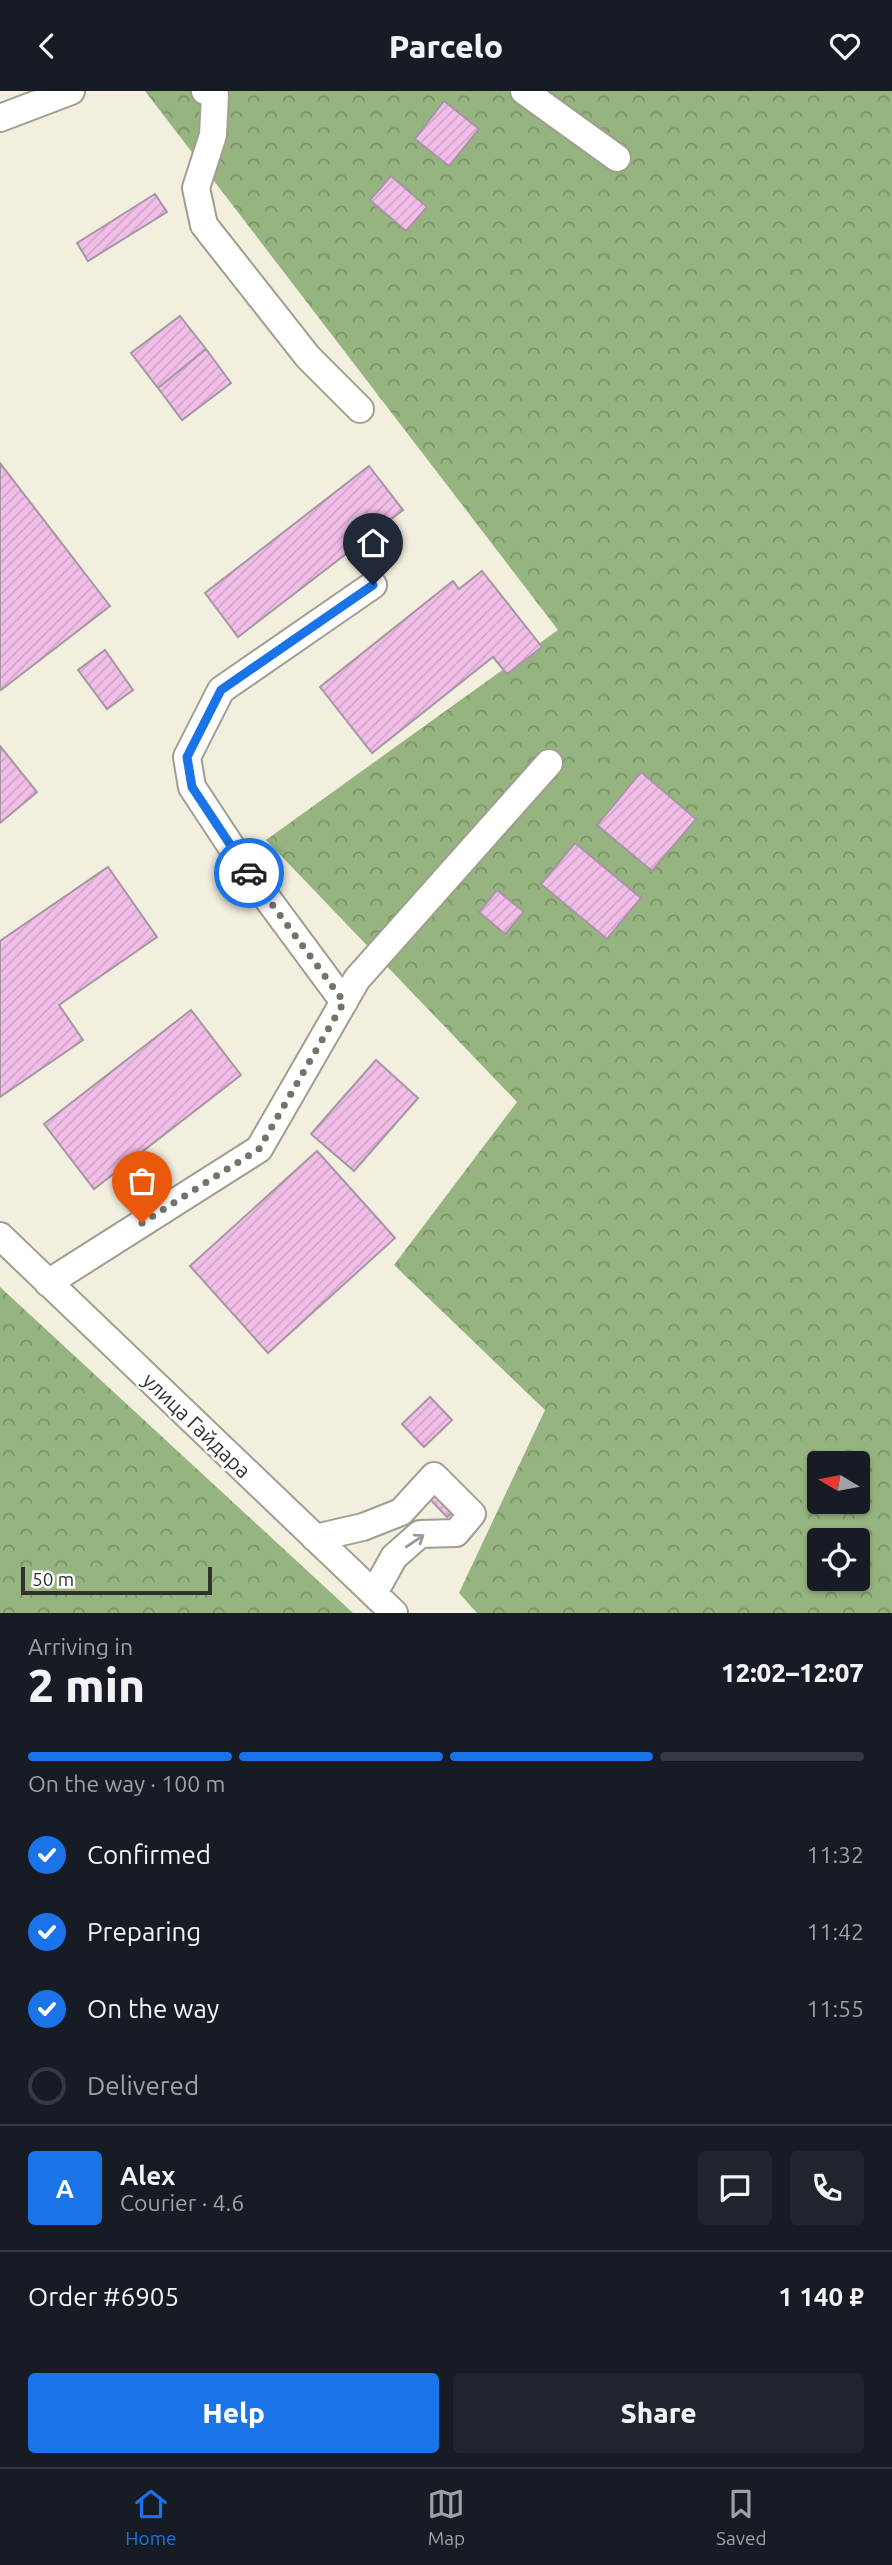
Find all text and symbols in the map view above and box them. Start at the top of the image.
icon: back [28,27,66,65]
icon: heart [826,27,864,65]
text: Parcelo [389,28,503,64]
pin [343,513,403,585]
icon: home [354,524,392,562]
courier [214,838,284,908]
icon: car [230,854,268,892]
pin [112,1151,172,1223]
icon: bag [123,1162,161,1200]
street label: улица Гайдара [138,1368,256,1482]
north arrow [807,1451,870,1514]
map controls [807,1451,870,1591]
button: locate [807,1528,870,1591]
one-way arrow [405,1534,424,1549]
scale bar [21,1564,212,1596]
text: 50 m [32,1568,74,1590]
text: Arriving in [28,1634,133,1659]
text: 12:02–12:07 [721,1658,864,1687]
text: 2 min [28,1659,145,1711]
text: On the way · 100 m [28,1771,225,1796]
icon: check [28,1836,66,1874]
text: Confirmed [87,1840,211,1869]
text: 11:32 [806,1842,864,1867]
icon: check [28,1913,66,1951]
text: Preparing [87,1917,201,1946]
text: 11:42 [806,1919,864,1944]
icon: check [28,1990,66,2028]
text: On the way [87,1994,219,2023]
text: 11:55 [806,1996,864,2021]
text: Delivered [87,2071,199,2100]
button: chat [698,2151,772,2225]
button: phone [790,2151,864,2225]
text: Alex [120,2161,175,2190]
text: A [56,2174,74,2203]
text: Courier · 4.6 [120,2190,244,2215]
text: Order #6905 [28,2282,179,2311]
text: 1 140 ₽ [778,2282,864,2311]
button: Help [28,2373,439,2453]
button: Share [453,2373,864,2453]
tab: Home [125,2485,177,2549]
tab: Map [427,2485,465,2549]
tab: Saved [716,2485,767,2549]

